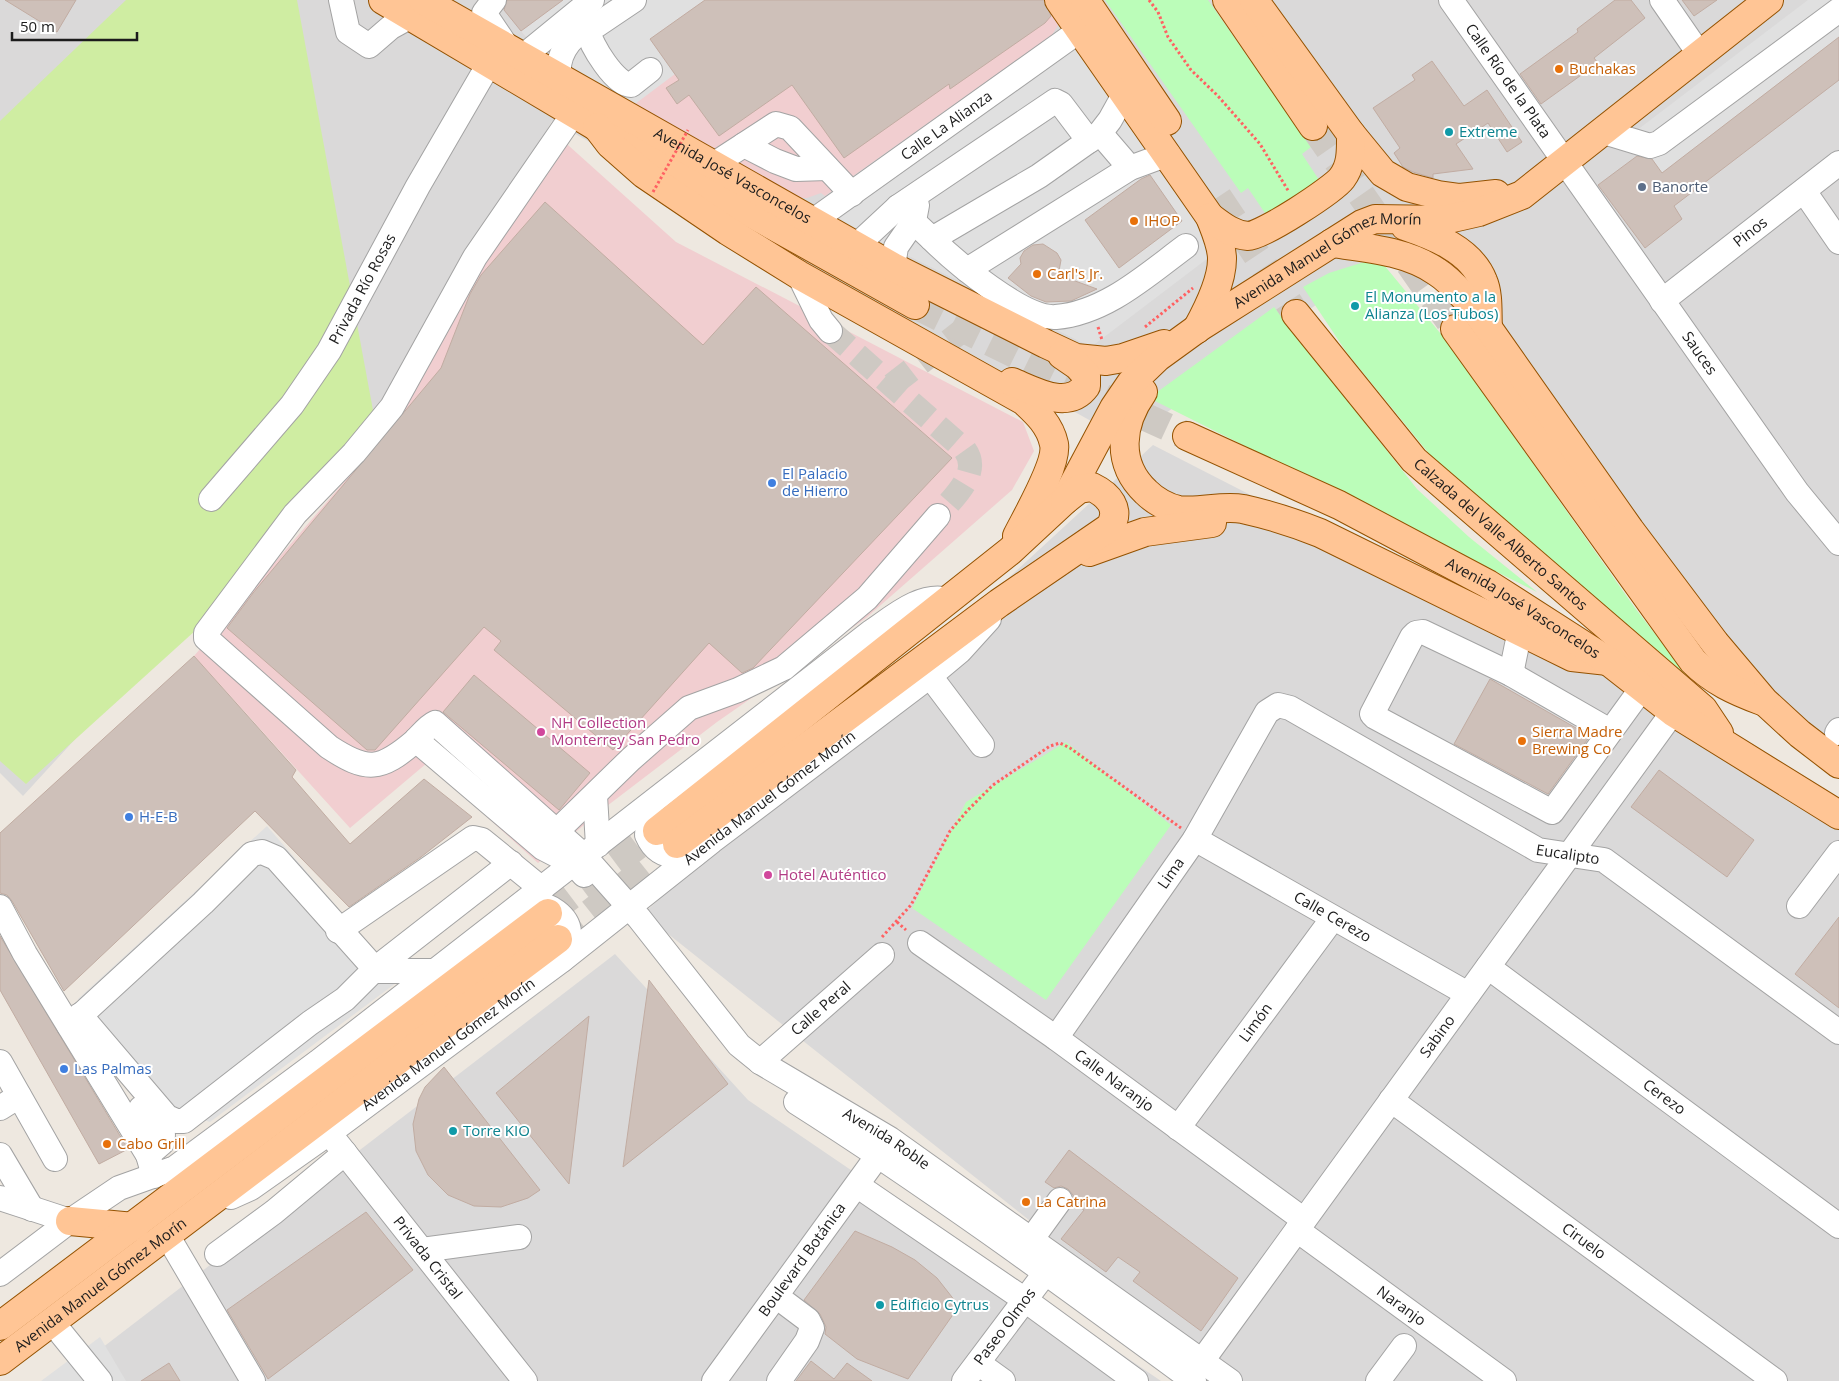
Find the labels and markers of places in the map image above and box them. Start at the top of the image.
place label: Buchakas [1569,58,1636,78]
marker: Buchakas [1553,63,1565,75]
place label: Extreme [1459,121,1517,141]
marker: Extreme [1443,126,1455,138]
place label: Banorte [1652,176,1708,196]
marker: Banorte [1636,181,1648,193]
place label: IHOP [1144,210,1180,230]
marker: IHOP [1128,215,1140,227]
place label: Carl's Jr. [1047,263,1103,283]
marker: Carl's Jr. [1031,268,1043,280]
place label: El Monumento a la Alianza (Los Tubos) [1365,286,1498,323]
marker: El Monumento a la Alianza (Los Tubos) [1349,300,1361,312]
place label: El Palacio de Hierro [782,463,848,500]
marker: El Palacio de Hierro [766,477,778,489]
place label: NH Collection Monterrey San Pedro [551,712,700,749]
place label: Sierra Madre Brewing Co [1532,721,1622,758]
marker: NH Collection Monterrey San Pedro [535,726,547,738]
marker: Sierra Madre Brewing Co [1516,735,1528,747]
place label: H-E-B [139,806,178,826]
marker: H-E-B [123,811,135,823]
place label: Hotel Auténtico [778,864,887,884]
marker: Hotel Auténtico [762,869,774,881]
place label: Las Palmas [74,1058,152,1078]
marker: Las Palmas [58,1063,70,1075]
place label: Torre KIO [463,1120,530,1140]
marker: Torre KIO [447,1125,459,1137]
place label: Cabo Grill [117,1133,185,1153]
marker: Cabo Grill [101,1138,113,1150]
place label: La Catrina [1036,1191,1107,1211]
marker: La Catrina [1020,1196,1032,1208]
place label: Edificio Cytrus [890,1294,989,1314]
marker: Edificio Cytrus [874,1299,886,1311]

